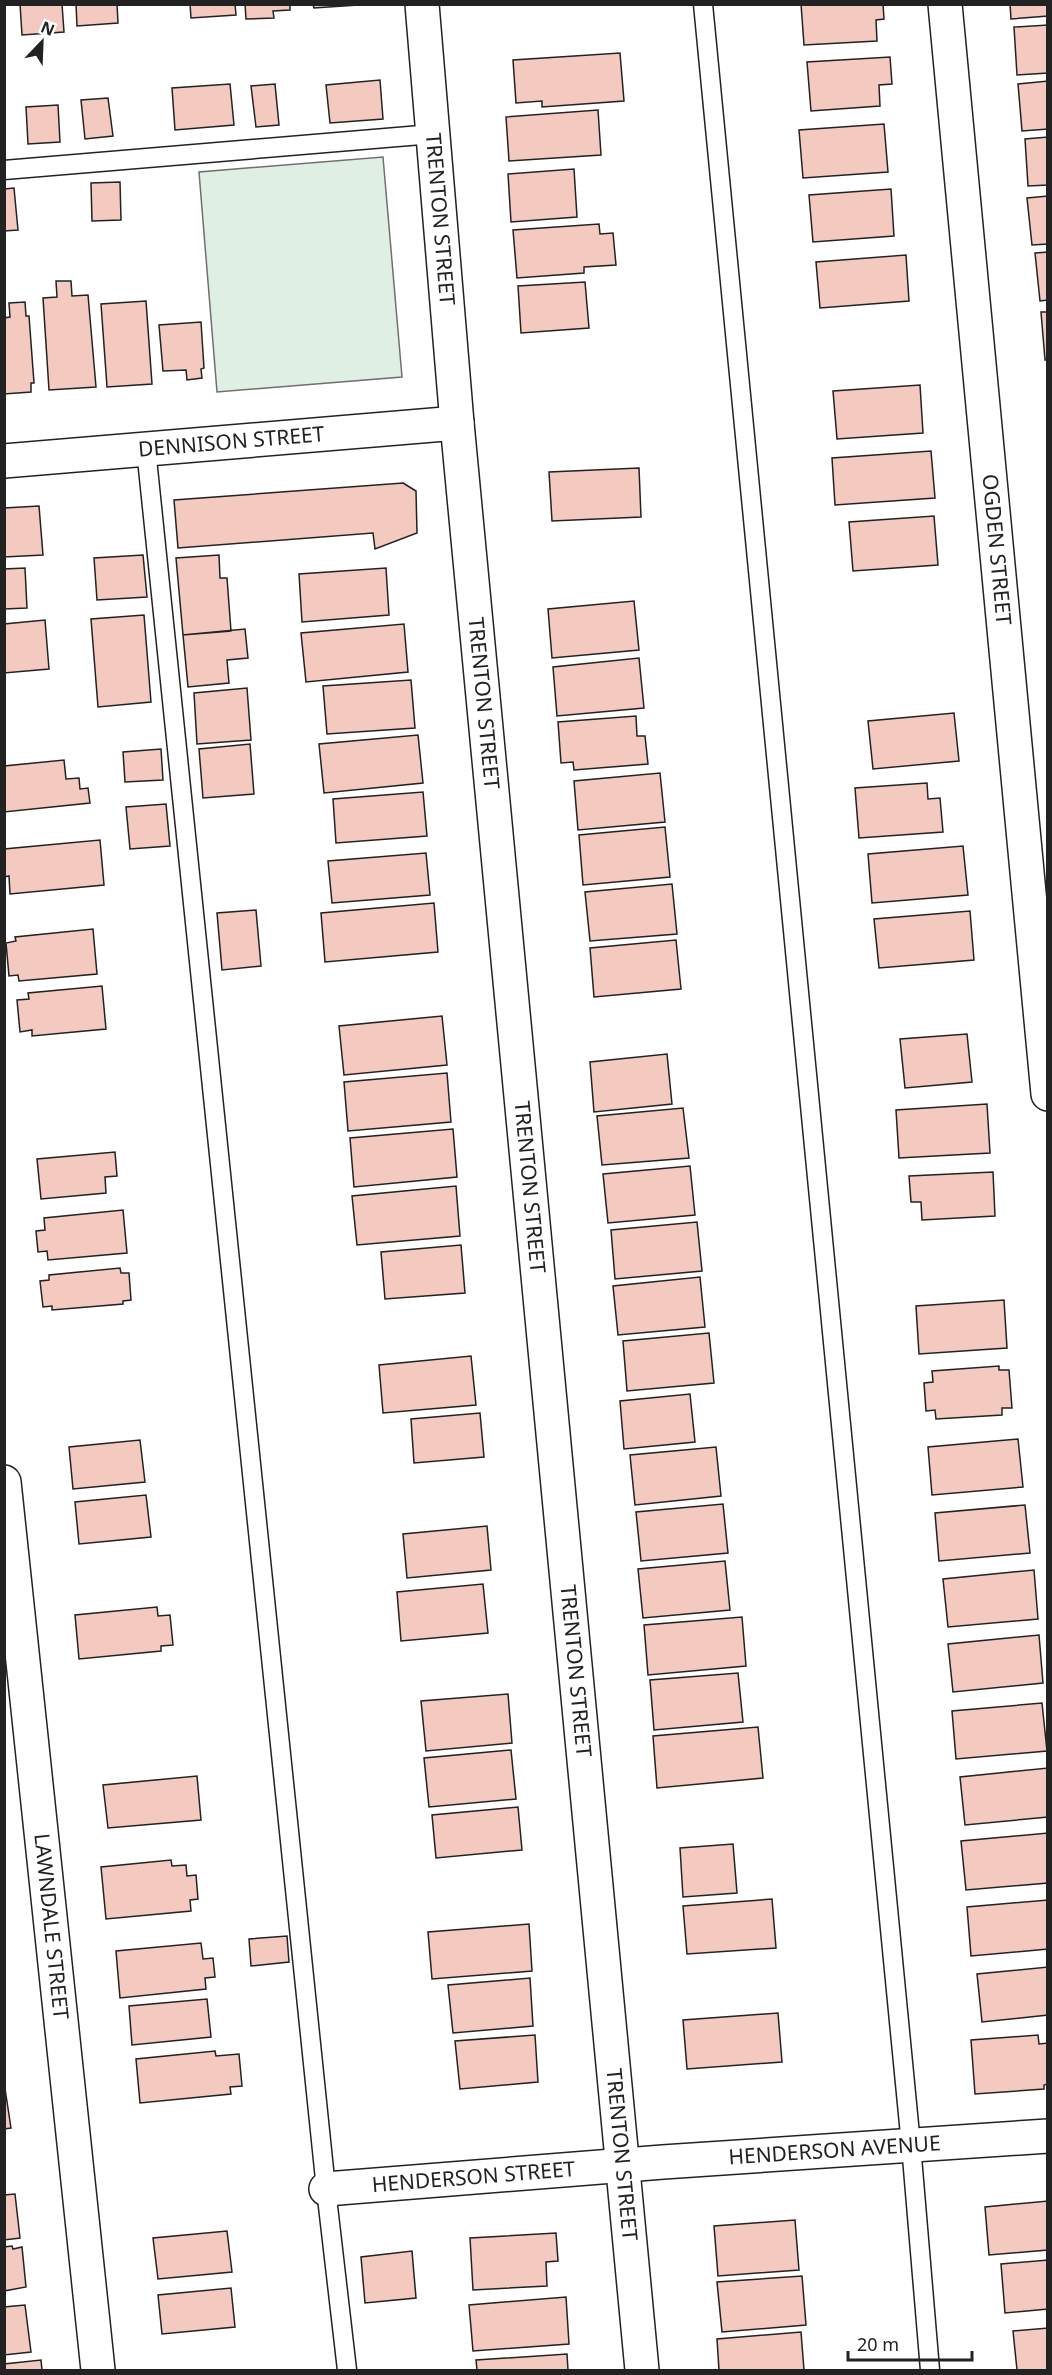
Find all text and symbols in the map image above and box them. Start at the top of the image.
north arrow [12,12,72,72]
text: N [38,16,58,41]
street label: TRENTON STREET [420,132,462,307]
street label: DENNISON STREET [137,419,326,463]
street label: OGDEN STREET [976,473,1019,627]
street label: TRENTON STREET [463,616,507,791]
street label: TRENTON STREET [508,1100,553,1275]
street label: TRENTON STREET [554,1583,599,1759]
street label: LAWNDALE STREET [28,1832,76,2021]
street label: TRENTON STREET [600,2067,645,2242]
street label: HENDERSON AVENUE [727,2128,941,2171]
street label: HENDERSON STREET [371,2154,577,2198]
scale bar [848,2324,972,2362]
text: 20 m [857,2332,899,2356]

